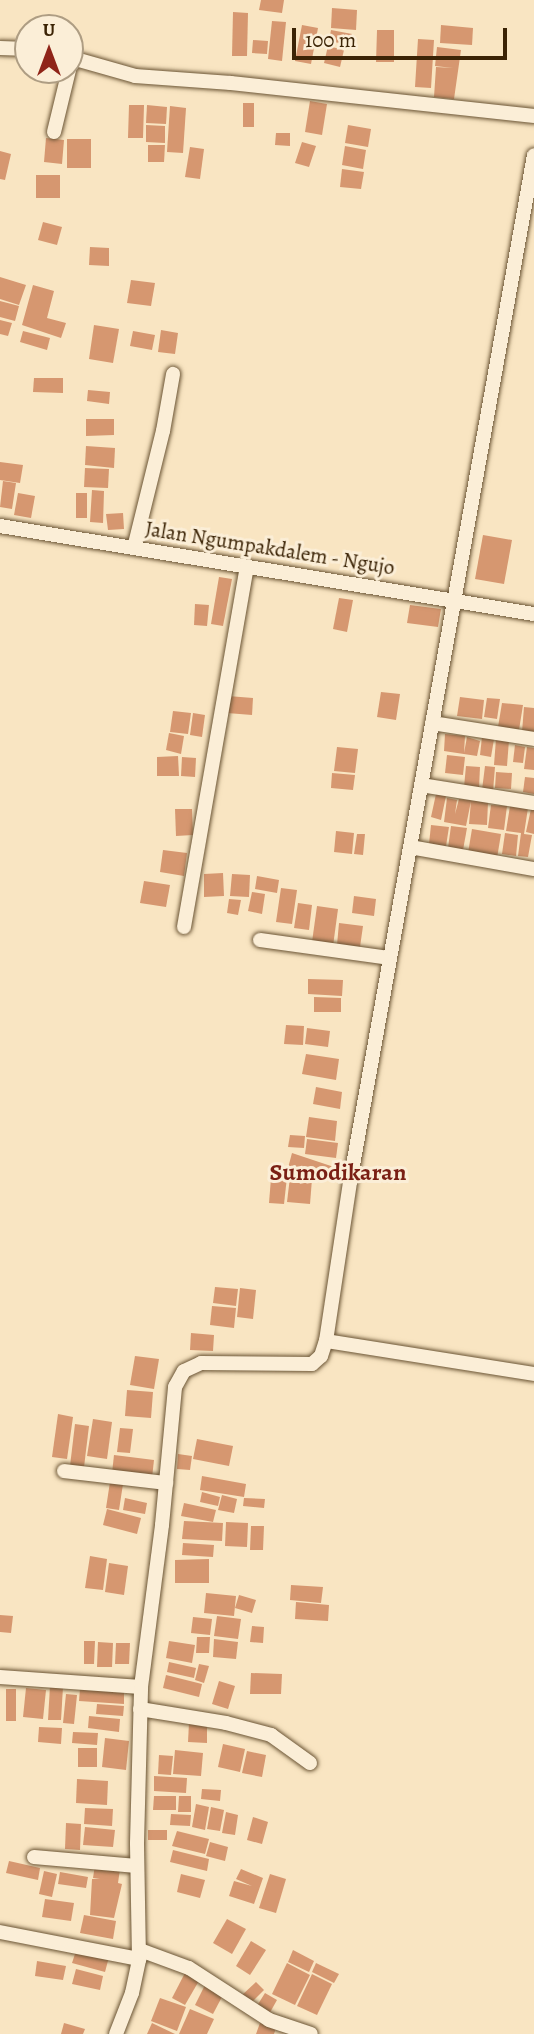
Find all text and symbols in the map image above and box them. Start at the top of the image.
north arrow [14,14,84,84]
scale bar [296,14,511,58]
text: U [43,17,55,43]
text: 100 m [305,26,356,54]
street label: Jalan Ngumpakdalem - Ngujo [143,516,397,580]
district label: Sumodikaran [270,1159,406,1187]

